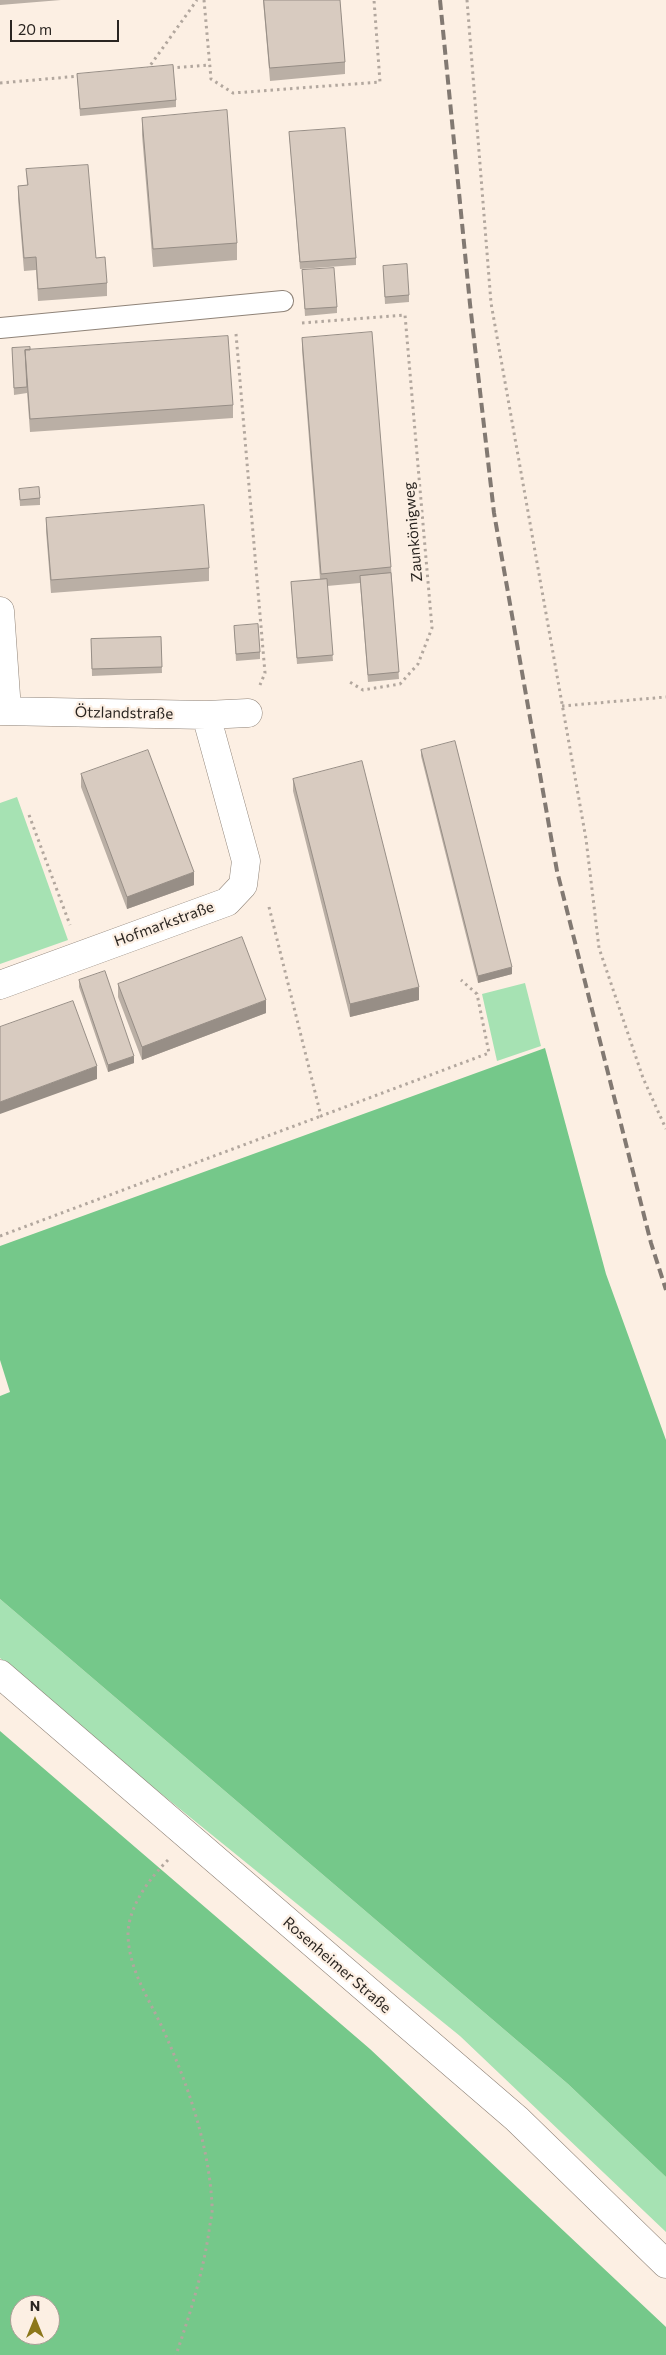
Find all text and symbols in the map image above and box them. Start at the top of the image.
scale bar [12,10,121,42]
text: 20 m [18,20,52,38]
street label: Zaunkönigweg [400,481,426,583]
street label: Ötzlandstraße [75,703,173,723]
street label: Hofmarkstraße [112,898,216,950]
street label: Rosenheimer Straße [279,1913,395,2017]
north arrow [10,2295,60,2345]
text: N [30,2297,40,2314]

